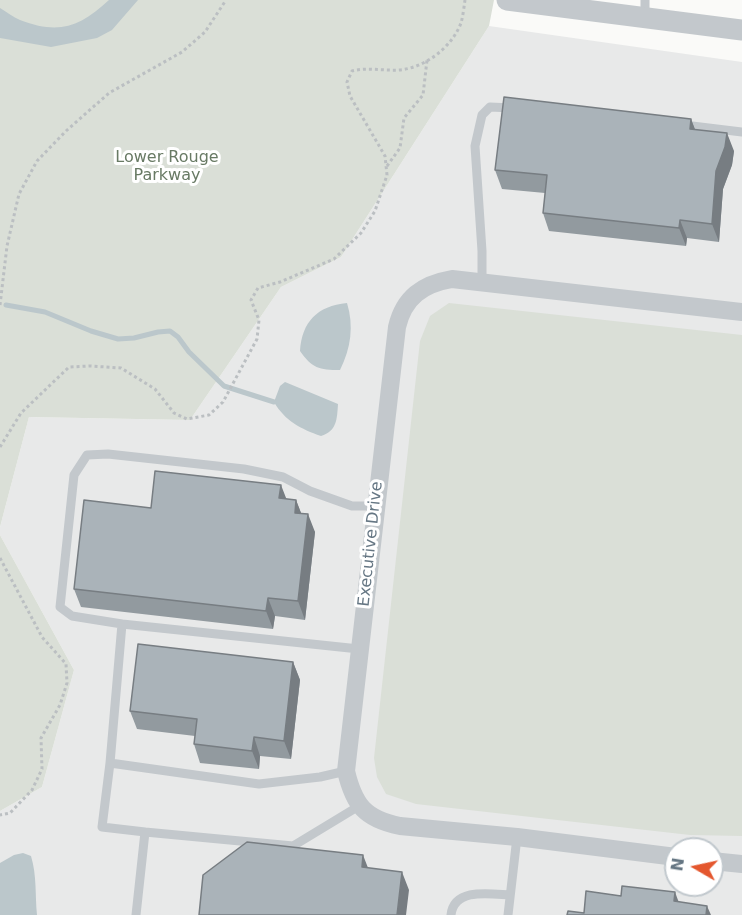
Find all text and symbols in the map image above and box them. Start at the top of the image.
park label: Lower Rouge Parkway [115,148,219,186]
street label: Executive Drive [355,481,387,607]
north arrow [664,837,724,897]
text: N [667,856,688,873]

